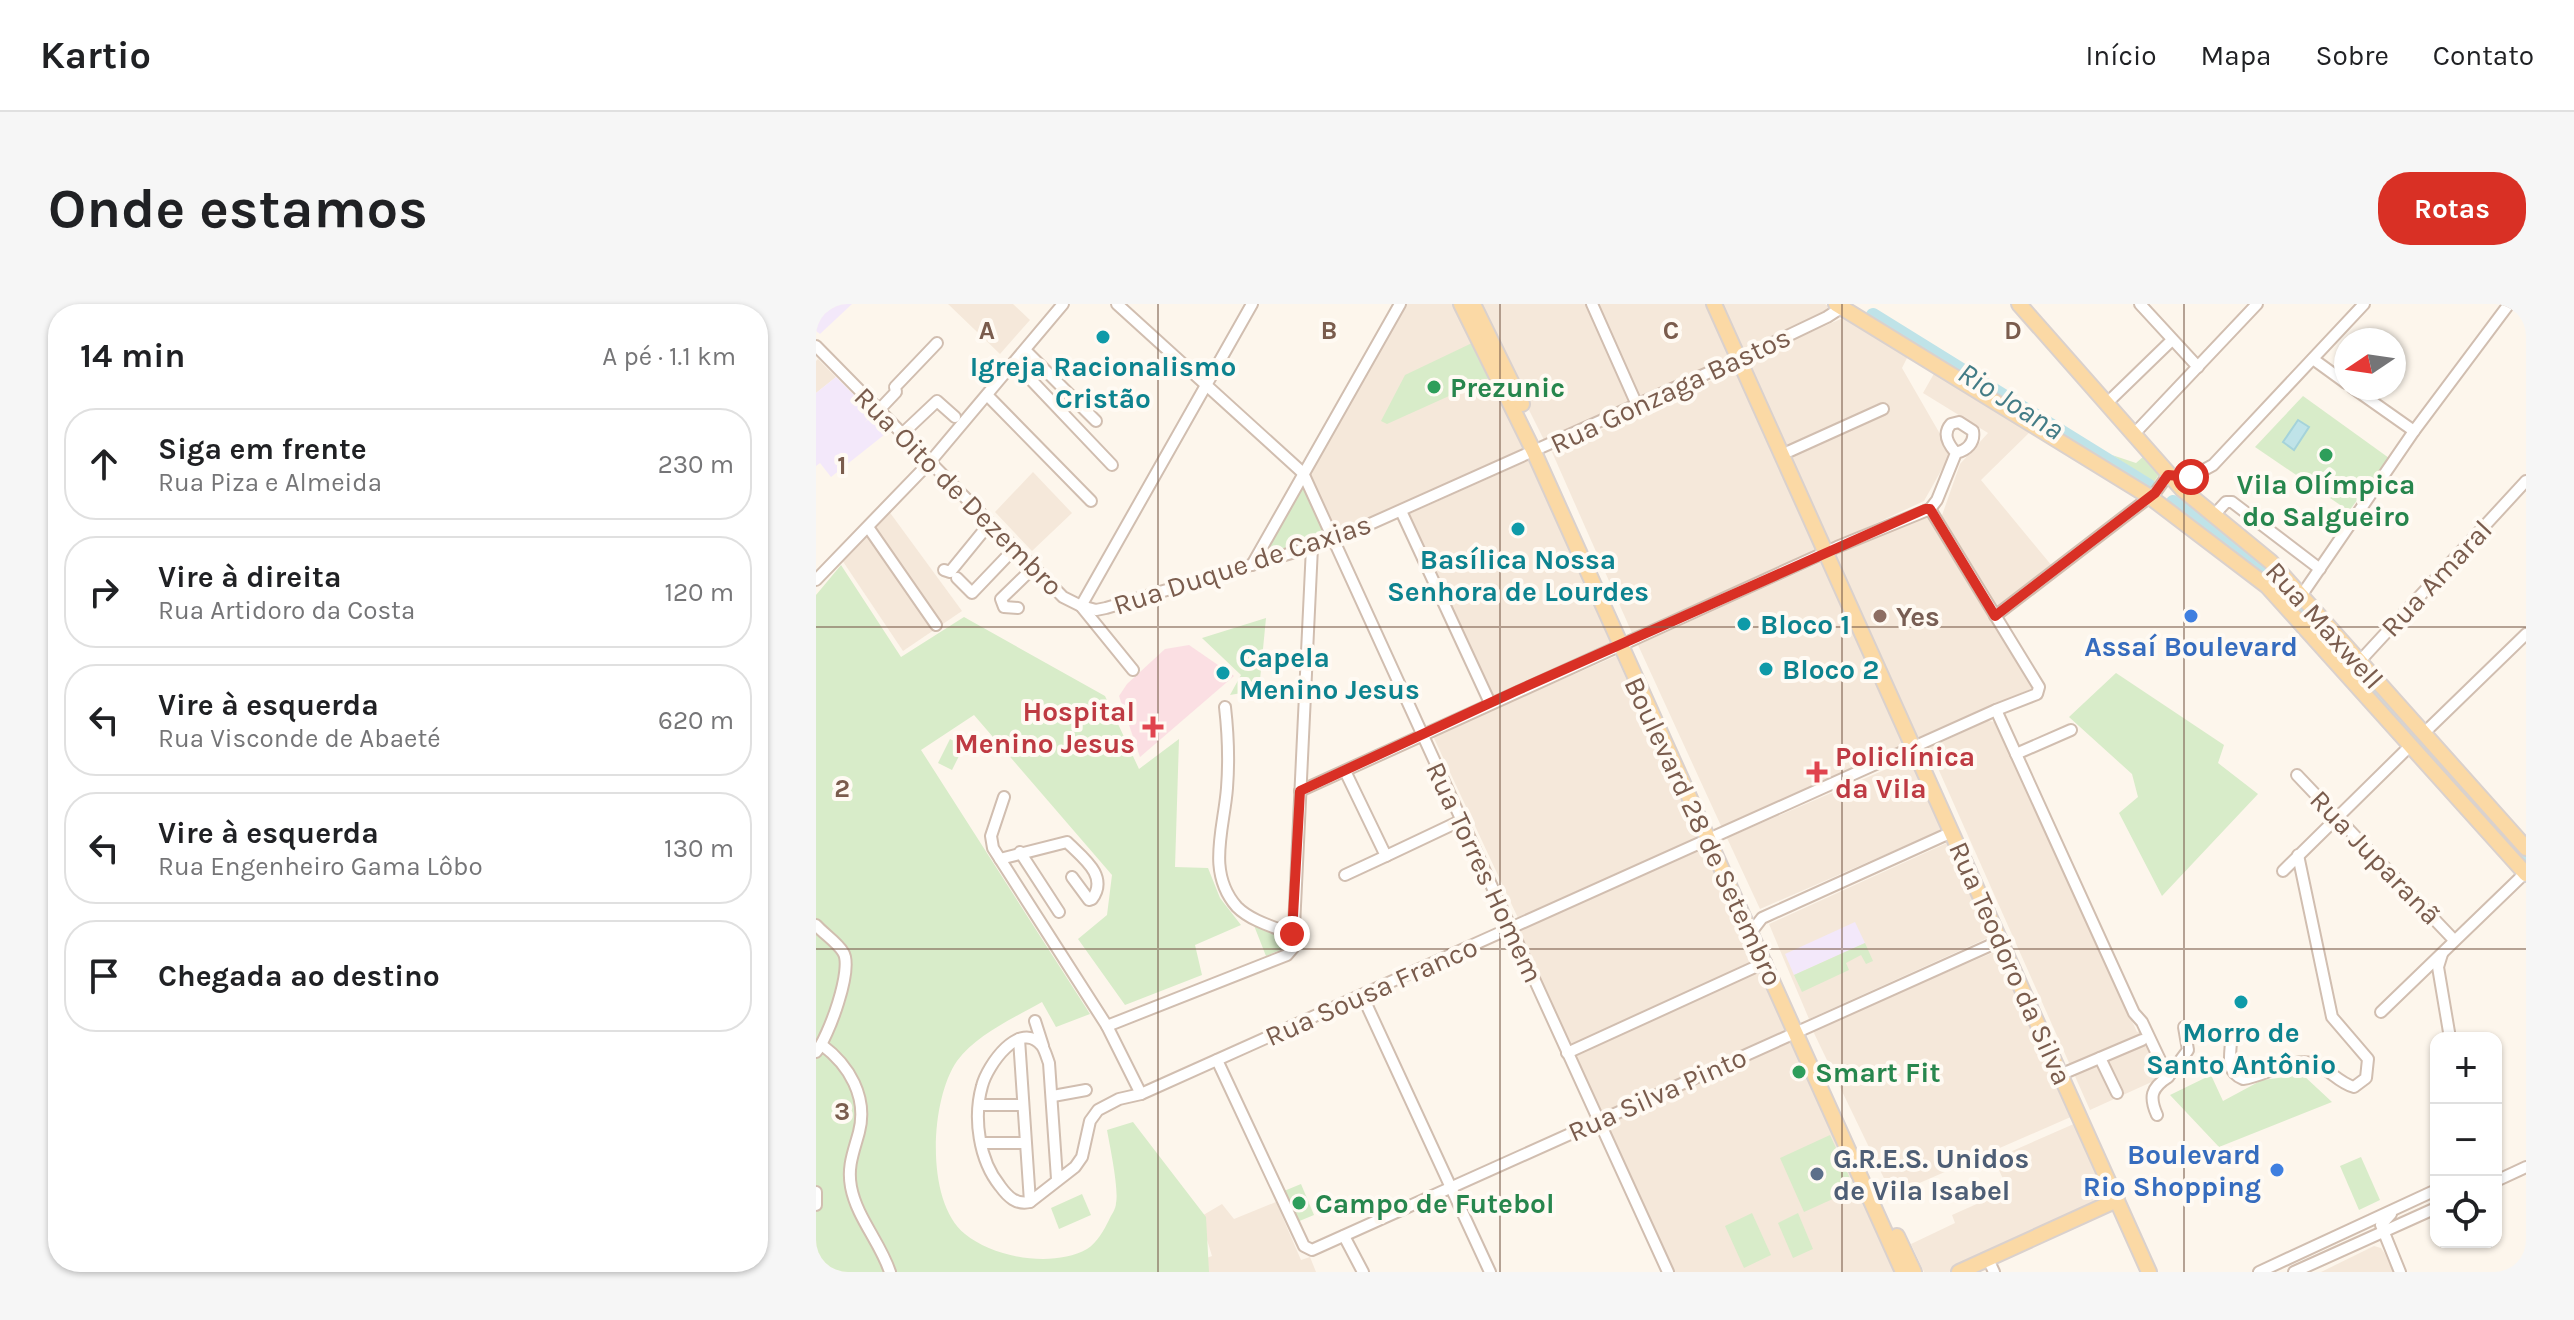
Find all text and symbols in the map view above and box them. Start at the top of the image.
text: Kartio [40,33,151,78]
text: Início [2085,39,2157,72]
text: Mapa [2201,39,2272,72]
text: Sobre [2316,39,2389,72]
text: Contato [2433,39,2534,72]
button: Rotas [2378,172,2526,245]
text: Onde estamos [48,176,428,241]
text: A [979,315,995,346]
text: B [1321,315,1337,346]
text: C [1663,315,1679,346]
text: D [2004,315,2022,346]
street label: Rua Gonzaga Bastos [1545,320,1795,461]
marker: Igreja Racionalismo Cristão [1094,328,1112,346]
north arrow [2334,328,2406,400]
text: 14 min [80,336,186,376]
text: A pé · 1.1 km [602,341,736,372]
place label: Igreja Racionalismo Cristão [970,350,1236,415]
water label: Rio Joana [1951,354,2071,448]
place label: Prezunic [1450,371,1565,404]
marker: Prezunic [1425,378,1443,396]
street label: Rua Oito de Dezembro [847,380,1070,603]
text: Siga em frente [158,431,367,467]
icon: ahead [82,442,126,486]
marker: Vila Olímpica do Salgueiro [2317,446,2335,464]
text: 230 m [658,449,734,480]
text: 1 [837,450,847,481]
route start [2173,459,2209,495]
text: Rua Piza e Almeida [158,467,382,498]
place label: Vila Olímpica do Salgueiro [2237,468,2415,533]
street label: Rua Duque de Caxias [1109,507,1375,622]
street label: Rua Amaral [2374,513,2499,643]
marker: Basílica Nossa Senhora de Lourdes [1509,520,1527,538]
place label: Basílica Nossa Senhora de Lourdes [1387,543,1649,608]
street label: Rua Maxwell [2259,555,2390,696]
text: Vire à direita [158,559,341,595]
icon: right [82,570,126,614]
text: 120 m [664,577,734,608]
text: Rua Artidoro da Costa [158,595,415,626]
place label: Yes [1896,600,1940,633]
marker: Yes [1871,607,1889,625]
marker: Assaí Boulevard [2182,607,2200,625]
place label: Bloco 1 [1760,608,1850,641]
marker: Bloco 1 [1735,615,1753,633]
place label: Assaí Boulevard [2084,630,2298,663]
place label: Capela Menino Jesus [1239,641,1420,706]
place label: Bloco 2 [1782,653,1879,686]
marker: Bloco 2 [1757,660,1775,678]
marker: Capela Menino Jesus [1214,664,1232,682]
street label: Boulevard 28 de Setembro [1617,672,1790,991]
text: Vire à esquerda [158,687,379,723]
place label: Hospital Menino Jesus [954,695,1135,760]
icon: left [82,698,126,742]
text: 620 m [658,705,734,736]
marker: Hospital Menino Jesus [1142,716,1164,738]
text: Rua Visconde de Abaeté [158,723,441,754]
place label: Policlínica da Vila [1835,740,1975,805]
street label: Rua Torres Homem [1419,756,1550,988]
marker: Policlínica da Vila [1806,761,1828,783]
text: 2 [834,773,850,804]
street label: Rua Juparanã [2303,783,2448,931]
text: Vire à esquerda [158,815,379,851]
icon: left [82,826,126,870]
text: 130 m [664,833,734,864]
street label: Rua Teodoro da Silva [1942,836,2079,1090]
text: Rua Engenheiro Gama Lôbo [158,851,483,882]
route end [1274,916,1310,952]
street label: Rua Sousa Franco [1260,930,1483,1053]
icon: arrive [82,954,126,998]
text: Chegada ao destino [158,958,440,994]
marker: Morro de Santo Antônio [2232,993,2250,1011]
place label: Morro de Santo Antônio [2146,1016,2336,1081]
map controls [2430,1032,2502,1248]
button: + [2430,1032,2502,1104]
street label: Rua Silva Pinto [1563,1040,1752,1149]
place label: Smart Fit [1815,1056,1940,1089]
marker: Smart Fit [1790,1063,1808,1081]
text: 3 [834,1096,850,1127]
button: − [2430,1104,2502,1176]
place label: Boulevard Rio Shopping [2083,1138,2261,1203]
place label: G.R.E.S. Unidos de Vila Isabel [1833,1142,2029,1207]
marker: Boulevard Rio Shopping [2268,1161,2286,1179]
marker: G.R.E.S. Unidos de Vila Isabel [1808,1165,1826,1183]
button: locate [2430,1176,2502,1248]
place label: Campo de Futebol [1315,1187,1554,1220]
marker: Campo de Futebol [1290,1194,1308,1212]

